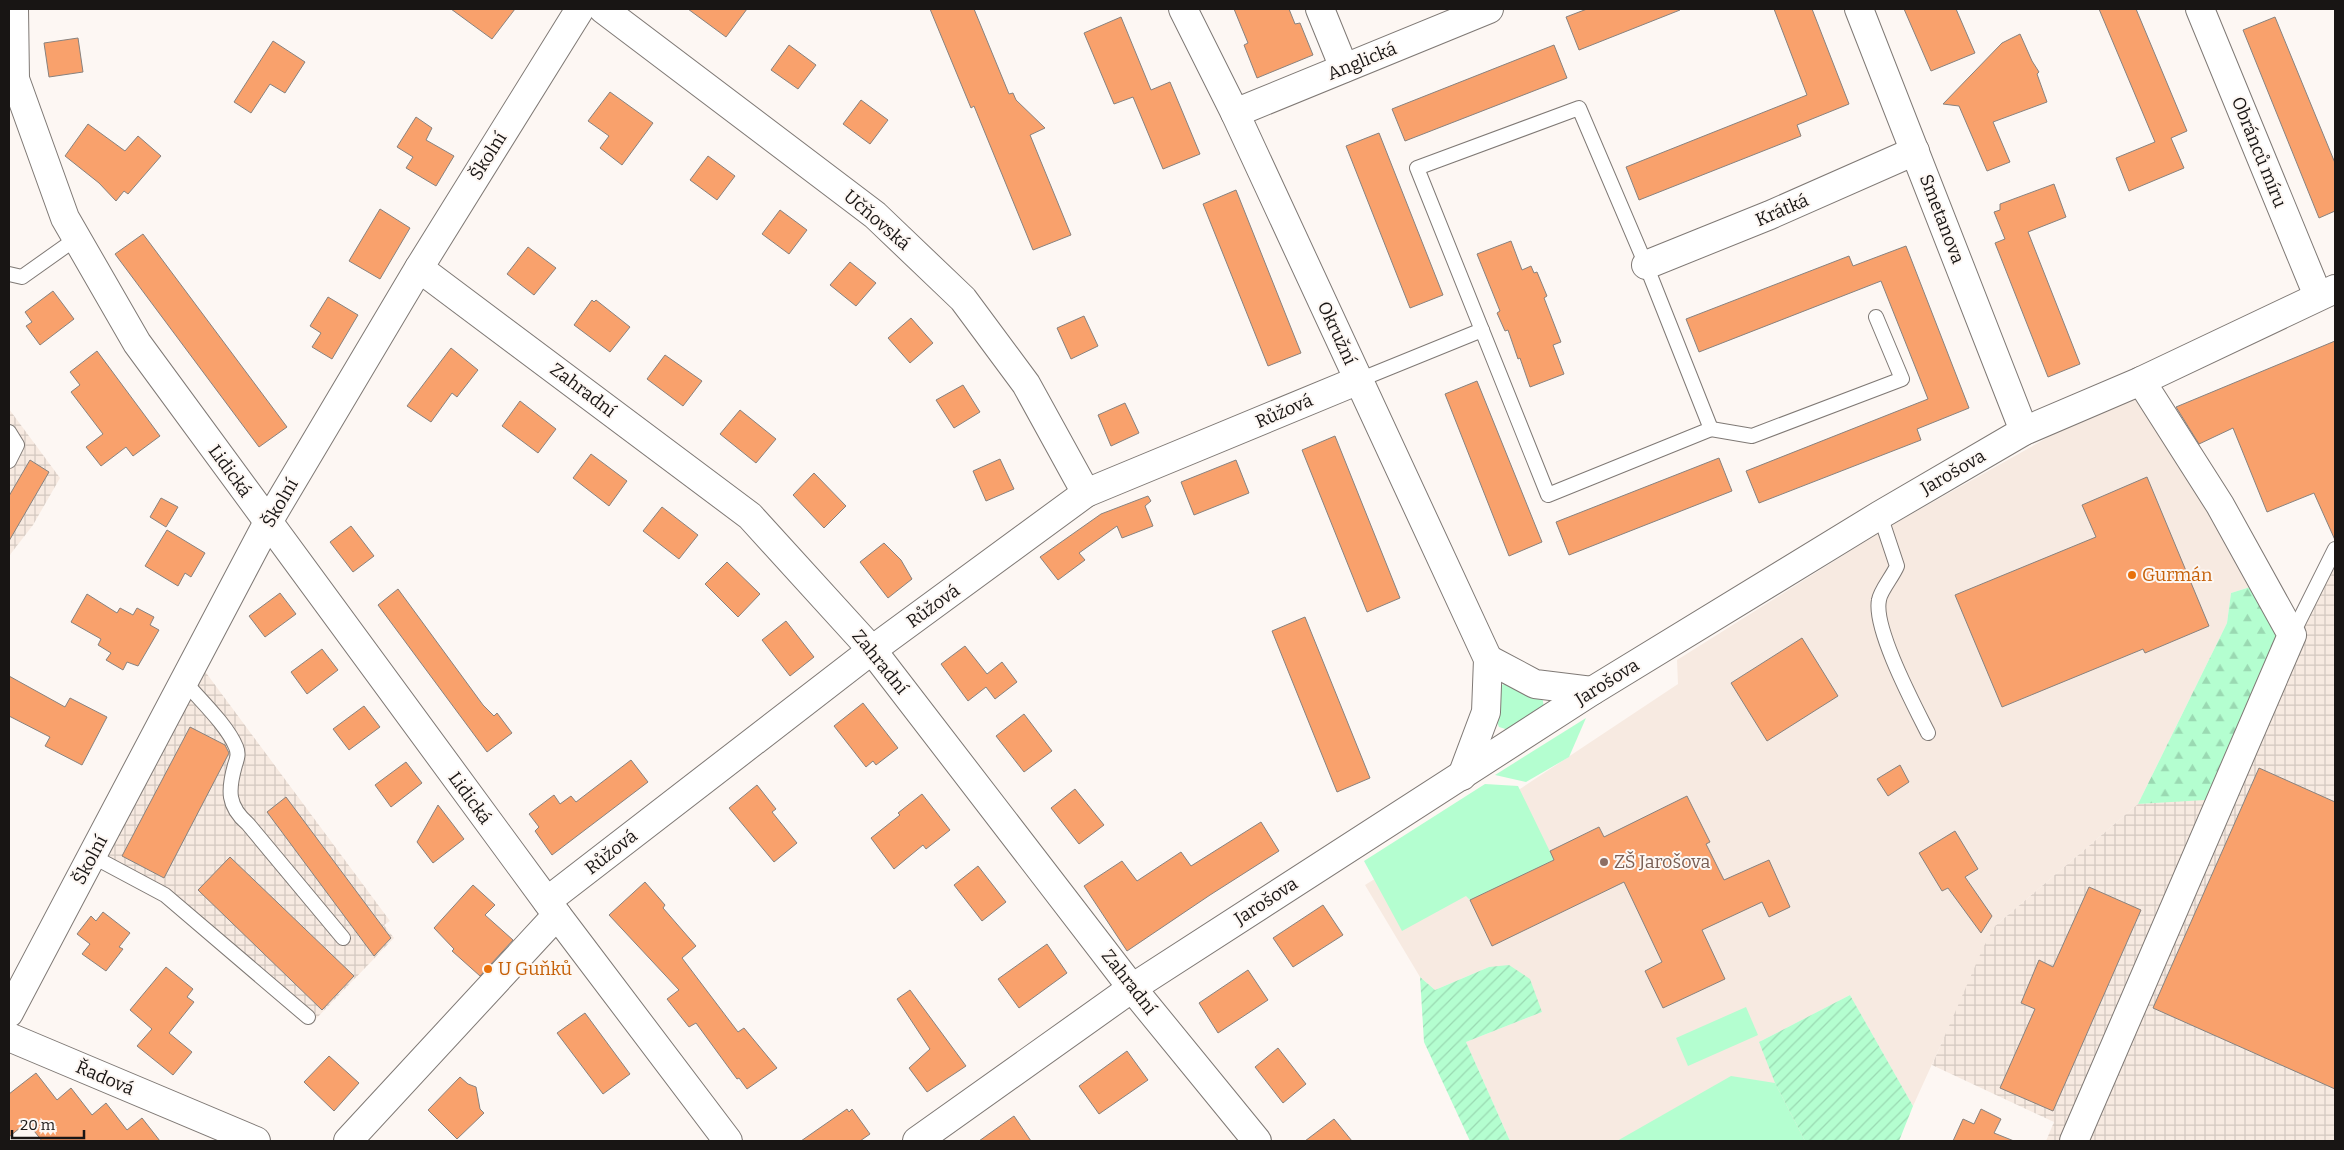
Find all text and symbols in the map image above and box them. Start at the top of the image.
street label: Anglická [1324,37,1400,85]
street label: Obránců míru [2227,93,2291,211]
street label: Školní [465,127,512,184]
street label: Smetanova [1915,171,1969,267]
street label: Učňovská [839,185,915,255]
street label: Krátká [1752,189,1812,231]
street label: Okružní [1313,298,1361,369]
street label: Zahradní [546,358,621,422]
street label: Růžová [1252,389,1316,433]
street label: Lidická [204,440,256,502]
street label: Jarošova [1916,445,1989,500]
street label: Školní [257,474,303,531]
place label: Gurmán [2142,564,2213,586]
marker: Gurmán [2126,569,2138,581]
street label: Růžová [902,579,964,633]
street label: Zahradní [847,625,913,699]
street label: Jarošova [1570,654,1643,711]
street label: Lidická [444,767,496,829]
street label: Růžová [581,825,642,879]
street label: Školní [68,831,112,888]
place label: ZŠ Jarošova [1614,851,1710,873]
marker: ZŠ Jarošova [1598,856,1610,868]
street label: Jarošova [1229,872,1302,930]
street label: Zahradní [1097,945,1162,1020]
place label: U Guňků [498,958,572,980]
marker: U Guňků [482,963,494,975]
street label: Řadová [73,1056,138,1100]
scale bar [12,1108,85,1140]
text: 20 m [20,1116,56,1134]

